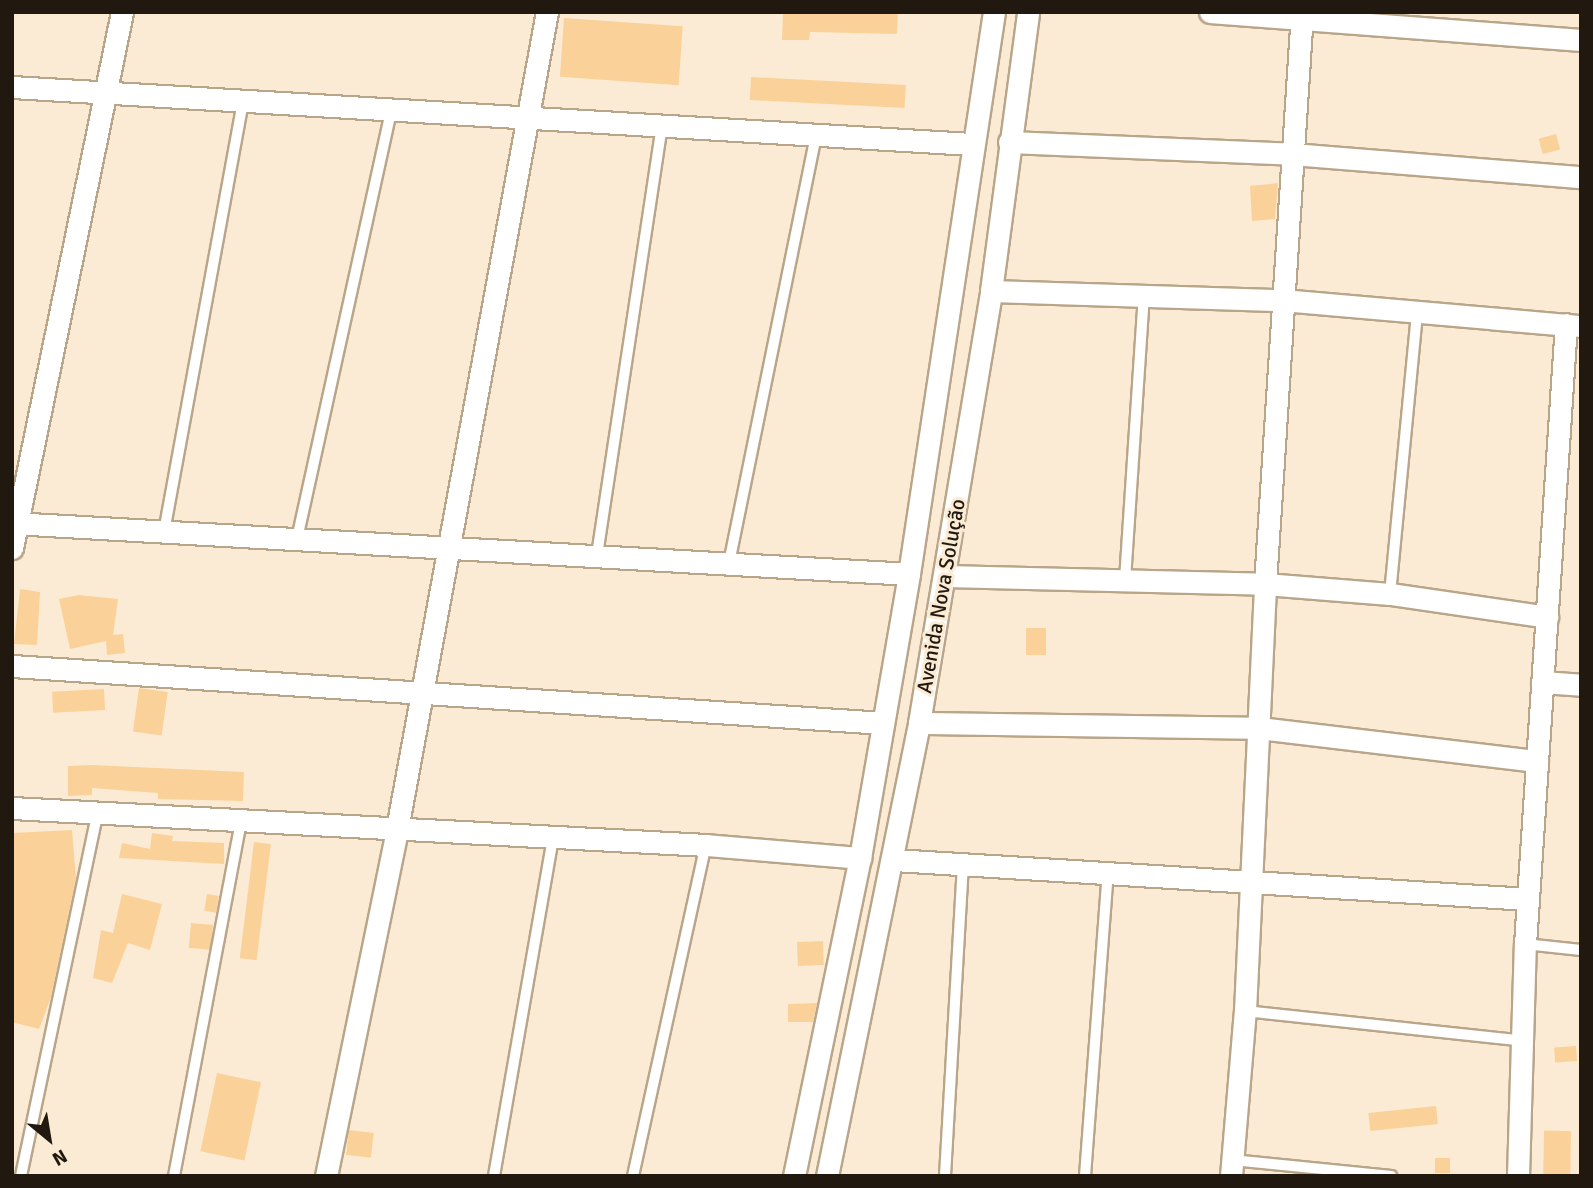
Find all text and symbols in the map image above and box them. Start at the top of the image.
street label: Avenida Nova Solução [911,497,971,695]
north arrow [14,1104,84,1174]
text: N [48,1143,71,1171]

